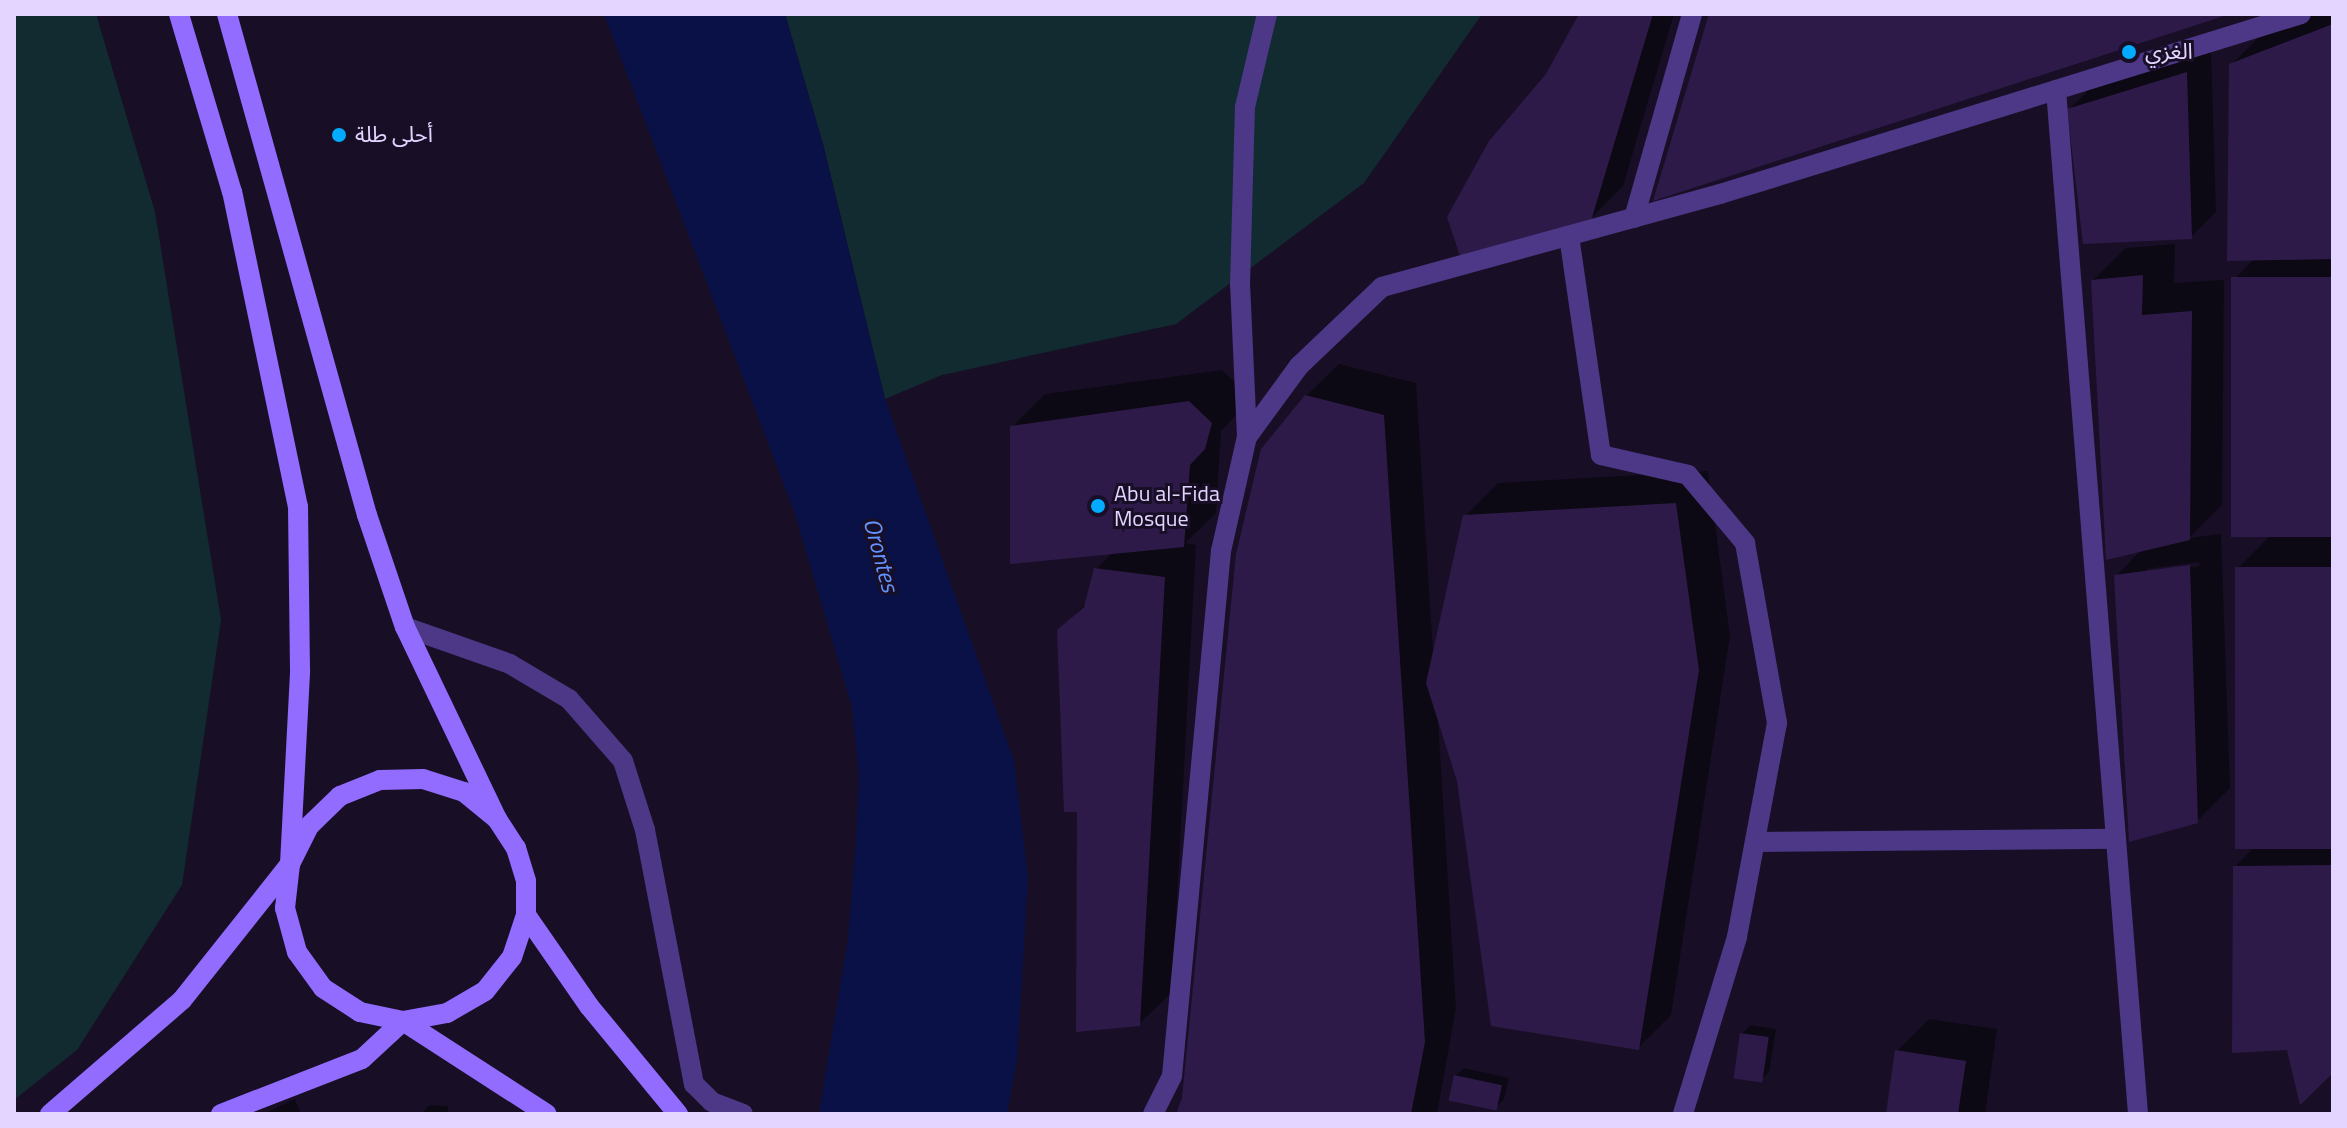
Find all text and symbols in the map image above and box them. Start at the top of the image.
place label: الغزي [2145,39,2193,65]
marker: الغزي [2120,43,2138,61]
place label: أحلى طلة [355,122,433,148]
marker: أحلى طلة [330,126,348,144]
place label: Abu al-Fida Mosque [1114,480,1220,532]
marker: Abu al-Fida Mosque [1089,497,1107,515]
water label: Orontes [857,515,905,595]

